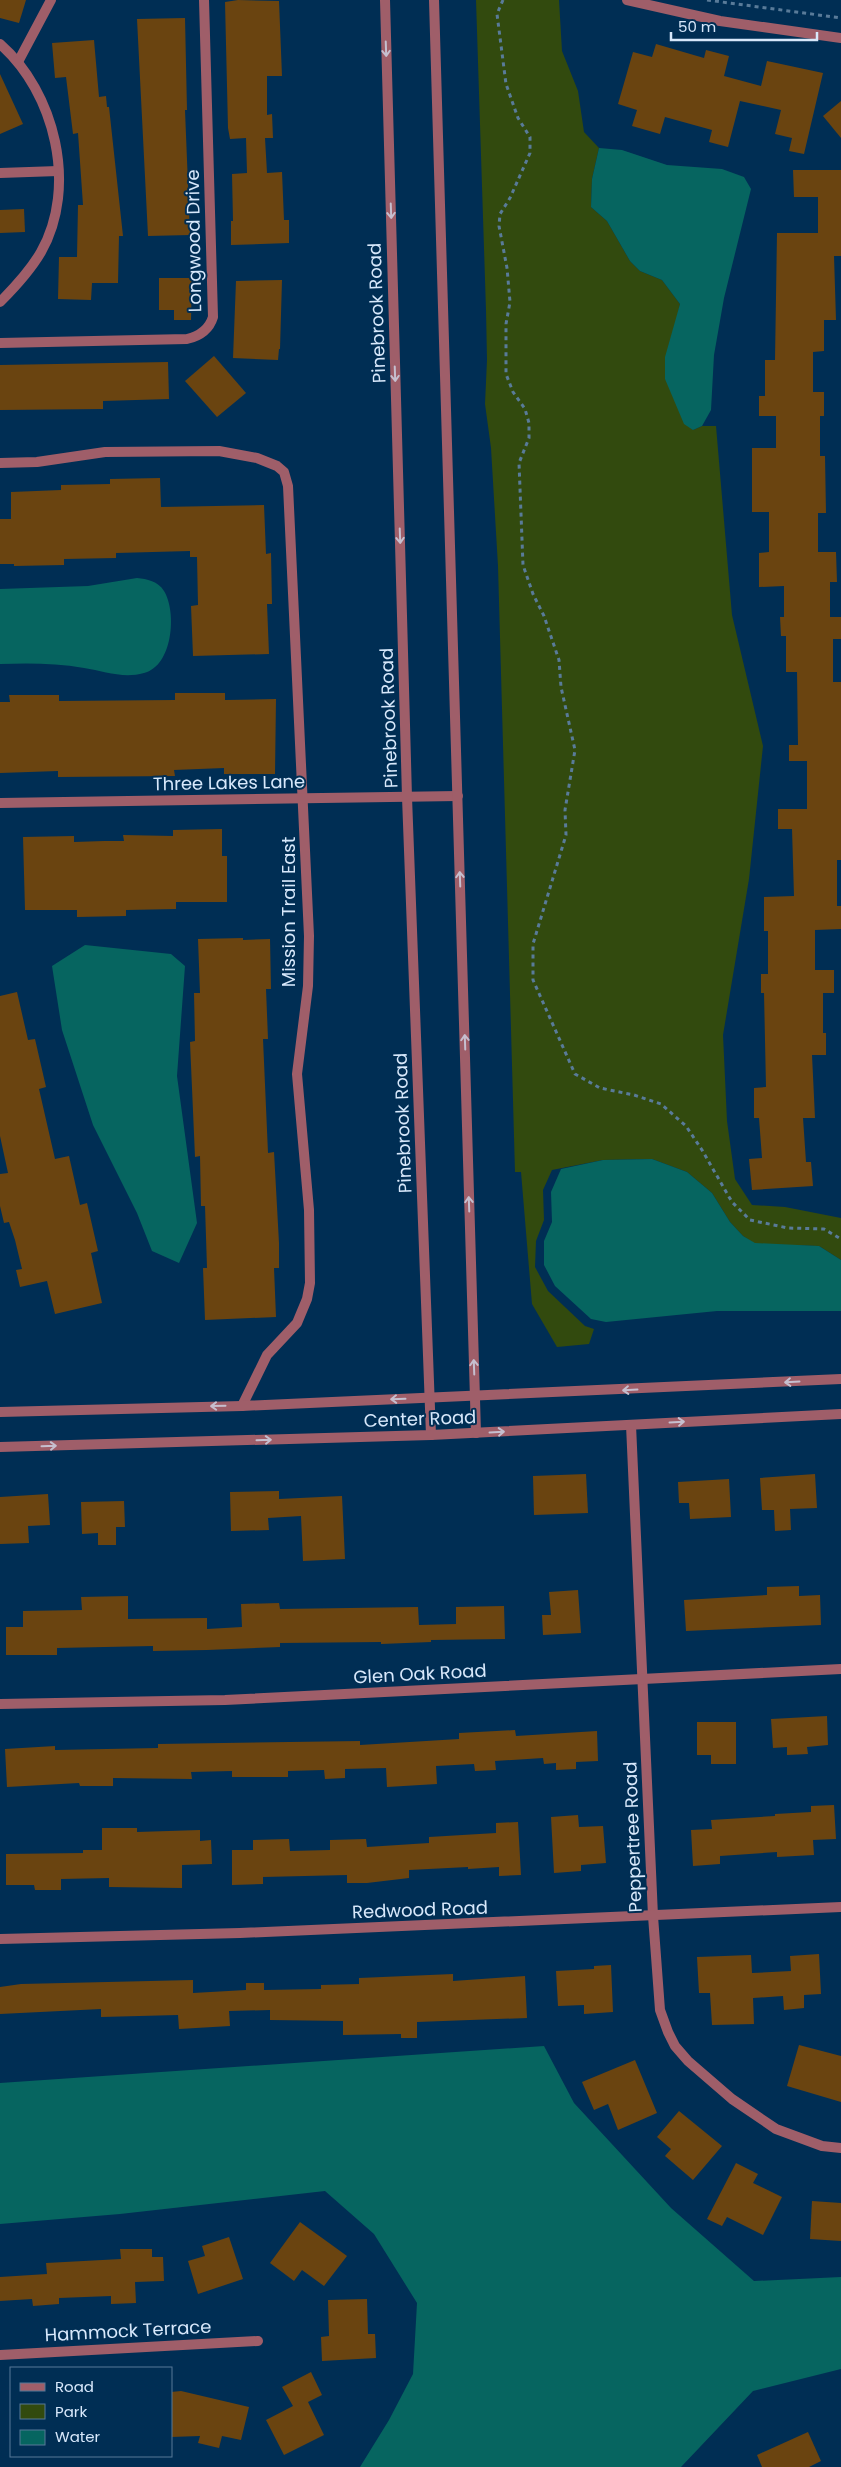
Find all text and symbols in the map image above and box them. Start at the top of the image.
scale bar [671,10,817,42]
text: 50 m [678,16,716,37]
one-way arrow [381,40,391,56]
street label: Longwood Drive [180,169,207,313]
one-way arrow [386,203,395,219]
street label: Pinebrook Road [362,242,391,384]
one-way arrow [390,365,400,381]
one-way arrow [395,528,405,544]
street label: Pinebrook Road [374,647,403,789]
street label: Three Lakes Lane [153,769,305,796]
street label: Mission Trail East [276,837,301,987]
one-way arrow [456,872,465,888]
one-way arrow [460,1034,469,1050]
street label: Pinebrook Road [388,1052,417,1194]
one-way arrow [464,1197,474,1213]
one-way arrow [469,1359,478,1375]
one-way arrow [785,1377,801,1386]
one-way arrow [622,1386,638,1395]
one-way arrow [390,1395,406,1404]
one-way arrow [210,1402,226,1411]
street label: Center Road [363,1404,477,1433]
one-way arrow [668,1418,684,1427]
one-way arrow [489,1428,505,1437]
one-way arrow [255,1435,271,1444]
one-way arrow [40,1441,56,1450]
street label: Glen Oak Road [353,1658,487,1689]
street label: Peppertree Road [617,1761,648,1913]
street label: Redwood Road [352,1895,488,1924]
street label: Hammock Terrace [44,2314,212,2347]
legend [10,2367,172,2457]
text: Road [55,2376,94,2397]
text: Park [55,2401,87,2422]
text: Water [55,2426,101,2447]

